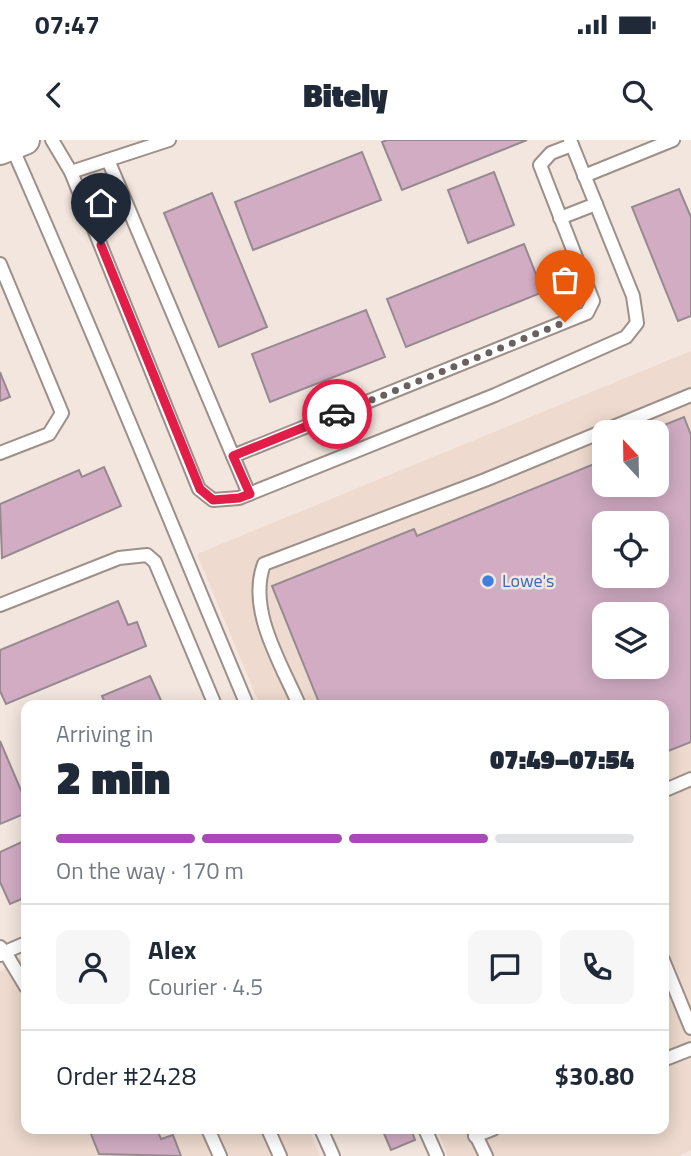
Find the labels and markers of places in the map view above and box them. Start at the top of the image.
pin [71,173,131,245]
pin [535,250,595,322]
place label: Lowe's [502,567,554,594]
marker: Lowe's [480,573,496,589]

